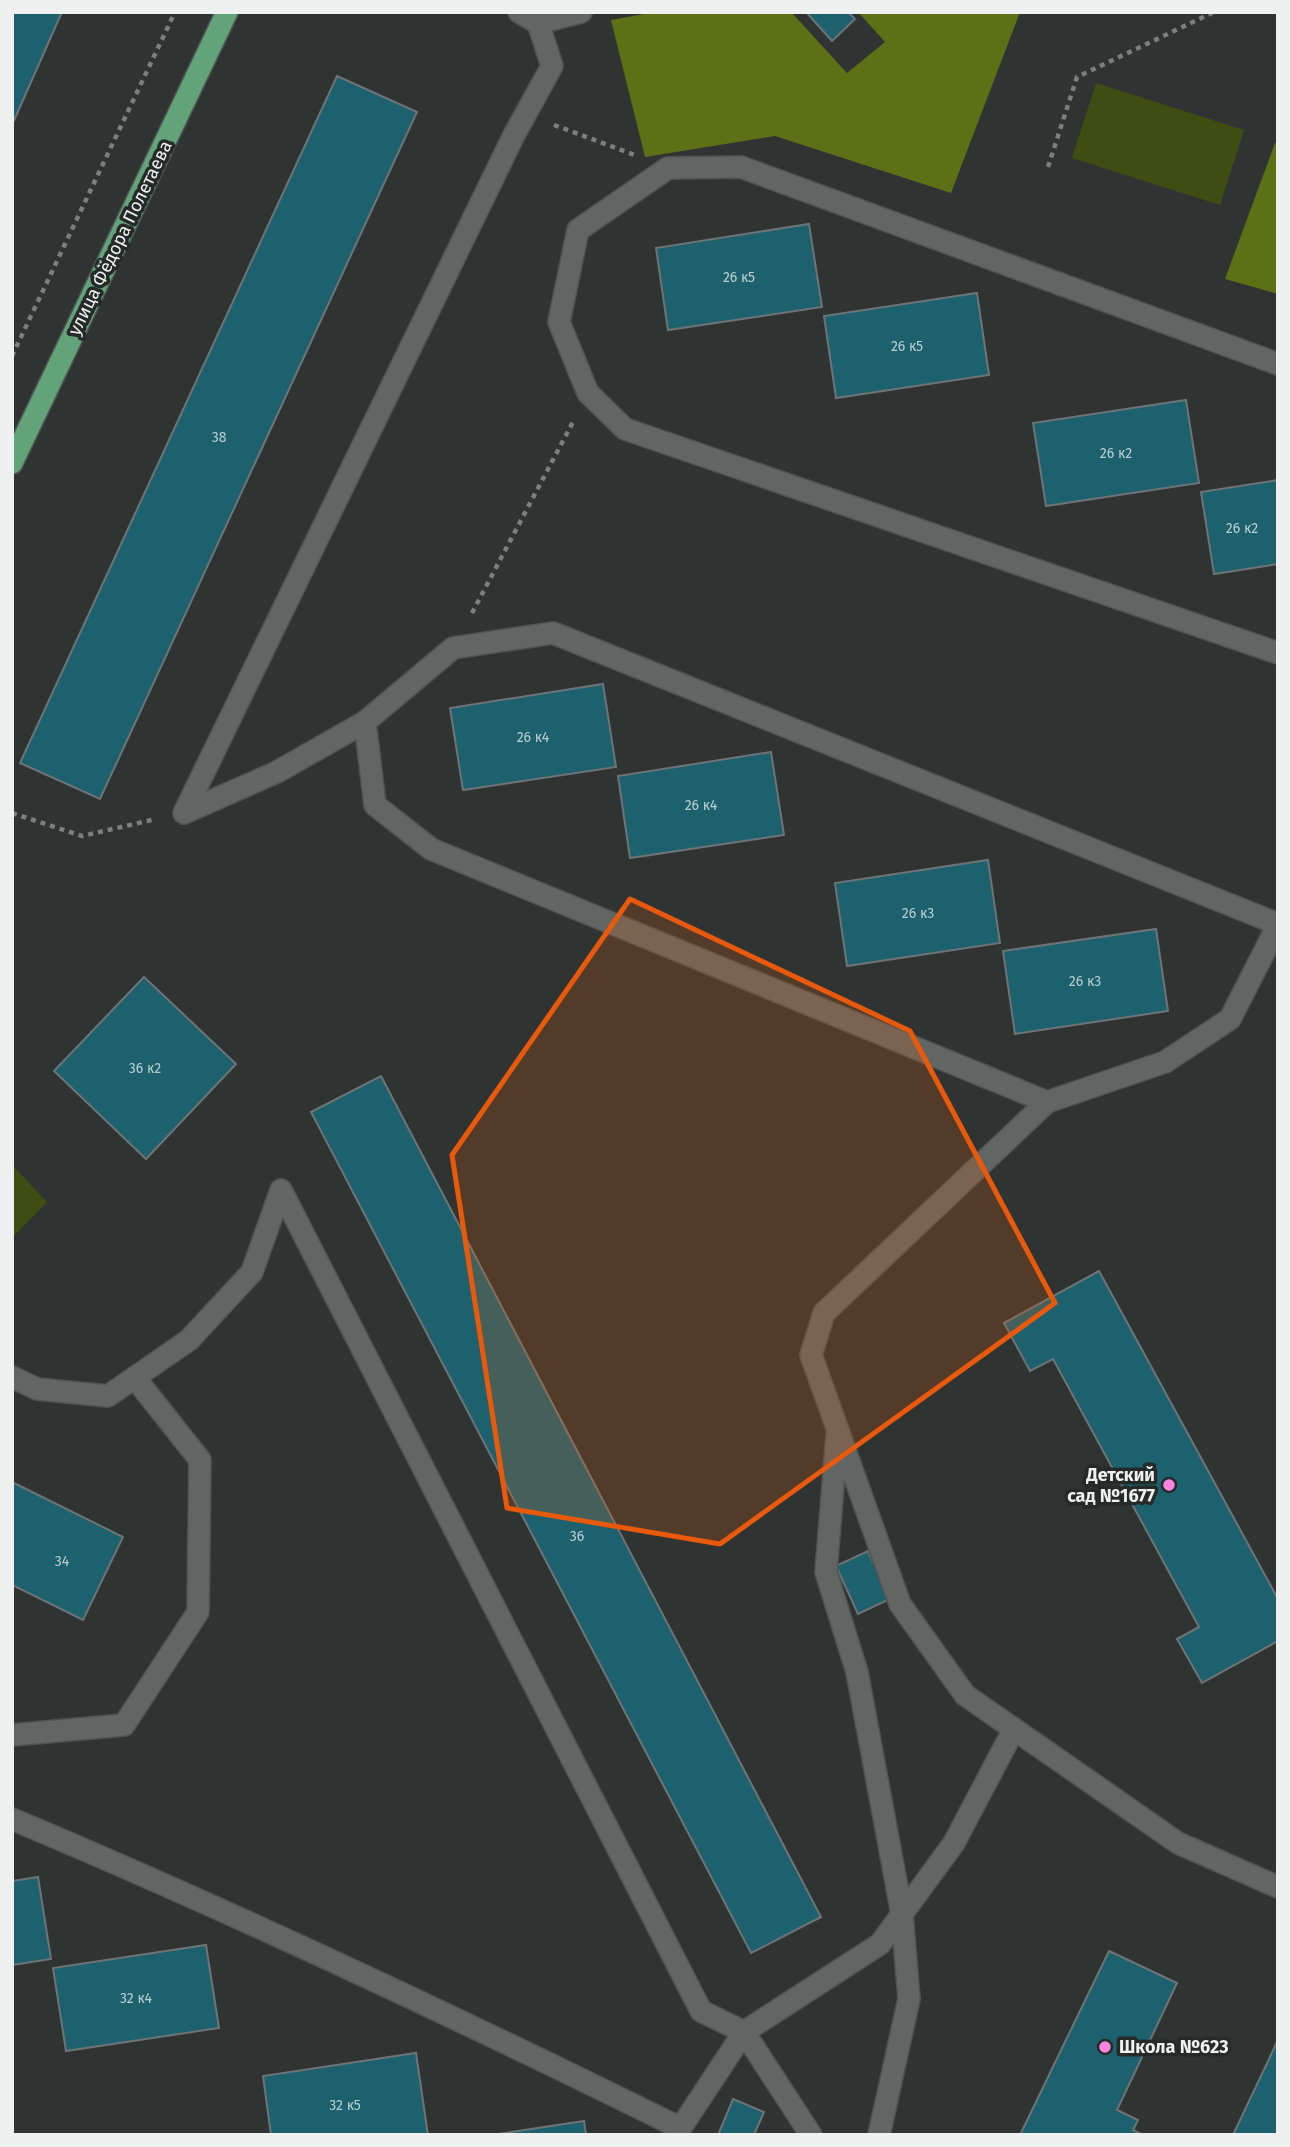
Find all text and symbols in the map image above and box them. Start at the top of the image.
street label: улица Фёдора Полетаева [63,137,177,339]
house number: 26 к5 [723,269,755,286]
house number: 26 к5 [891,338,923,355]
house number: 38 [212,429,227,446]
house number: 26 к2 [1100,445,1132,462]
house number: 26 к2 [1226,520,1258,537]
house number: 26 к4 [517,729,550,746]
house number: 26 к4 [685,797,718,814]
house number: 26 к3 [902,905,934,922]
house number: 26 к3 [1069,973,1101,990]
house number: 36 к2 [129,1060,161,1077]
place label: Детский сад №1677 [1067,1464,1156,1507]
marker: Детский сад №1677 [1161,1477,1177,1493]
house number: 36 [570,1528,584,1545]
house number: 34 [55,1553,70,1570]
house number: 32 к4 [120,1990,153,2007]
place label: Школа №623 [1119,2036,1229,2058]
marker: Школа №623 [1097,2039,1113,2055]
house number: 32 к5 [329,2097,361,2114]

